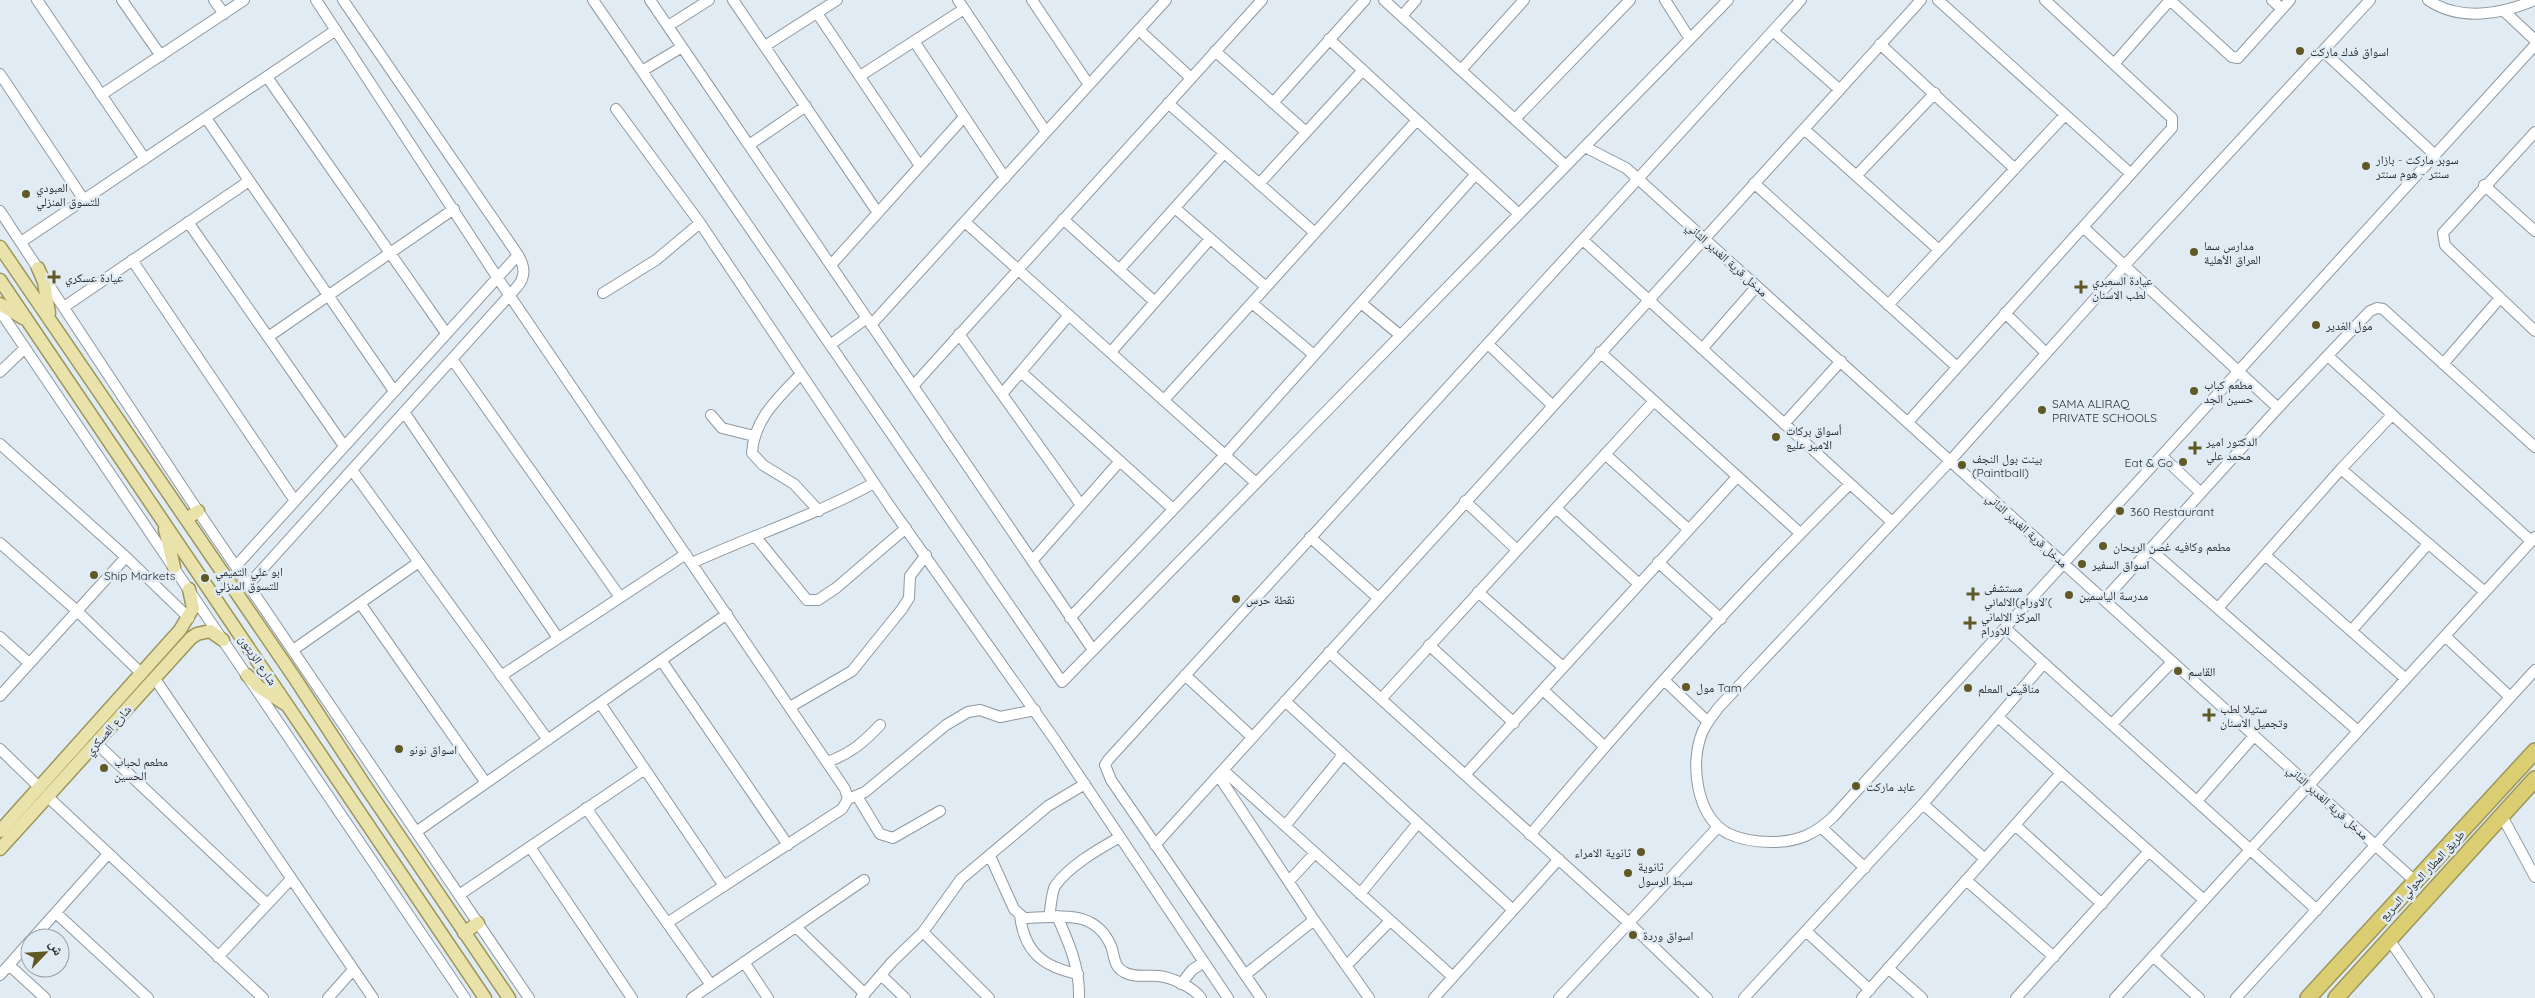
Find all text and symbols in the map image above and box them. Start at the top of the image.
place label: اسواق فدك ماركت [2310,44,2389,59]
marker: اسواق فدك ماركت [2294,45,2306,57]
place label: سوبر ماركت - بازار سنتر - هوم سنتر [2375,152,2459,182]
marker: سوبر ماركت - بازار سنتر - هوم سنتر [2360,160,2372,172]
place label: العبودي للتسوق المنزلي [36,180,100,212]
marker: العبودي للتسوق المنزلي [20,188,32,200]
street label: مدخل قرية الغدير الثاني [1681,218,1771,302]
place label: مدارس سما العراق الأهلية [2204,238,2261,267]
marker: مدارس سما العراق الأهلية [2188,246,2200,258]
marker: عيادة عسكري [47,270,61,284]
place label: عيادة عسكري [65,270,123,288]
place label: عيادة السعبري لطب الاسنان [2092,273,2153,302]
marker: عيادة السعبري لطب الاسنان [2074,280,2088,294]
place label: مول الغدير [2325,318,2373,333]
marker: مول الغدير [2310,319,2322,331]
place label: مطعم كباب حسين الجد [2204,377,2254,406]
marker: مطعم كباب حسين الجد [2188,385,2200,397]
place label: SAMA ALIRAQ PRIVATE SCHOOLS [2052,396,2157,425]
marker: SAMA ALIRAQ PRIVATE SCHOOLS [2036,404,2048,416]
place label: أسواق بركات الامير عليع [1786,423,1842,452]
marker: أسواق بركات الامير عليع [1770,431,1782,443]
place label: الدكتور امير محمد علي [2205,434,2258,466]
marker: الدكتور امير محمد علي [2188,441,2202,455]
place label: بينت بول النجف (Paintball) [1972,451,2042,480]
place label: Eat & Go [2125,455,2173,470]
marker: Eat & Go [2177,456,2189,468]
marker: بينت بول النجف (Paintball) [1956,459,1968,471]
street label: مدخل قرية الغدير الثاني [1981,489,2071,573]
place label: 360 Restaurant [2130,504,2214,519]
marker: 360 Restaurant [2114,505,2126,517]
place label: مطعم وكافيه غصن الريحان [2113,539,2230,555]
marker: مطعم وكافيه غصن الريحان [2097,540,2109,552]
place label: اسواق السفير [2091,557,2150,572]
marker: اسواق السفير [2076,558,2088,570]
place label: ابو علي التميمي للتسوق المنزلي [215,564,283,596]
place label: Ship Markets [104,568,176,583]
marker: Ship Markets [88,569,100,581]
marker: ابو علي التميمي للتسوق المنزلي [199,572,211,584]
place label: مستشفى الاورام)الالماني( [1984,580,2053,612]
marker: مستشفى الاورام)الالماني( [1966,587,1980,601]
place label: مدرسة الياسمين [2079,588,2148,603]
marker: مدرسة الياسمين [2063,589,2075,601]
place label: نقطة حرس [1246,592,1295,607]
marker: نقطة حرس [1230,593,1242,605]
place label: المركز الالماني للاورام [1981,609,2041,639]
marker: المركز الالماني للاورام [1963,616,1977,630]
street label: شارع الزيتون [235,632,280,689]
place label: القاسم [2188,664,2215,680]
marker: القاسم [2172,665,2184,677]
place label: مول Tam [1696,680,1742,695]
marker: مول Tam [1680,681,1692,693]
place label: مناقيش المعلم [1978,681,2039,697]
marker: مناقيش المعلم [1962,682,1974,694]
place label: ستيلا لطب وتجميل الاسنان [2220,701,2288,730]
street label: شارع العسكري [82,702,137,760]
marker: ستيلا لطب وتجميل الاسنان [2202,708,2216,722]
place label: اسواق نونو [409,742,457,757]
marker: اسواق نونو [393,743,405,755]
place label: مطعم لحباب الحسين [114,754,168,783]
street label: مدخل قرية الغدير الثاني [2282,761,2372,845]
marker: مطعم لحباب الحسين [98,762,110,774]
place label: عابد ماركت [1866,779,1915,794]
marker: عابد ماركت [1850,780,1862,792]
street label: طريق المطار الحولي السريع [2376,827,2470,925]
place label: ثانوية الامراء [1575,845,1632,860]
marker: ثانوية الامراء [1635,846,1647,858]
place label: ثانوية سبط الرسول [1638,859,1693,888]
marker: ثانوية سبط الرسول [1622,867,1634,879]
north arrow [20,928,70,978]
place label: اسواق وردة [1643,928,1694,943]
marker: اسواق وردة [1627,929,1639,941]
text: ش [45,937,68,958]

